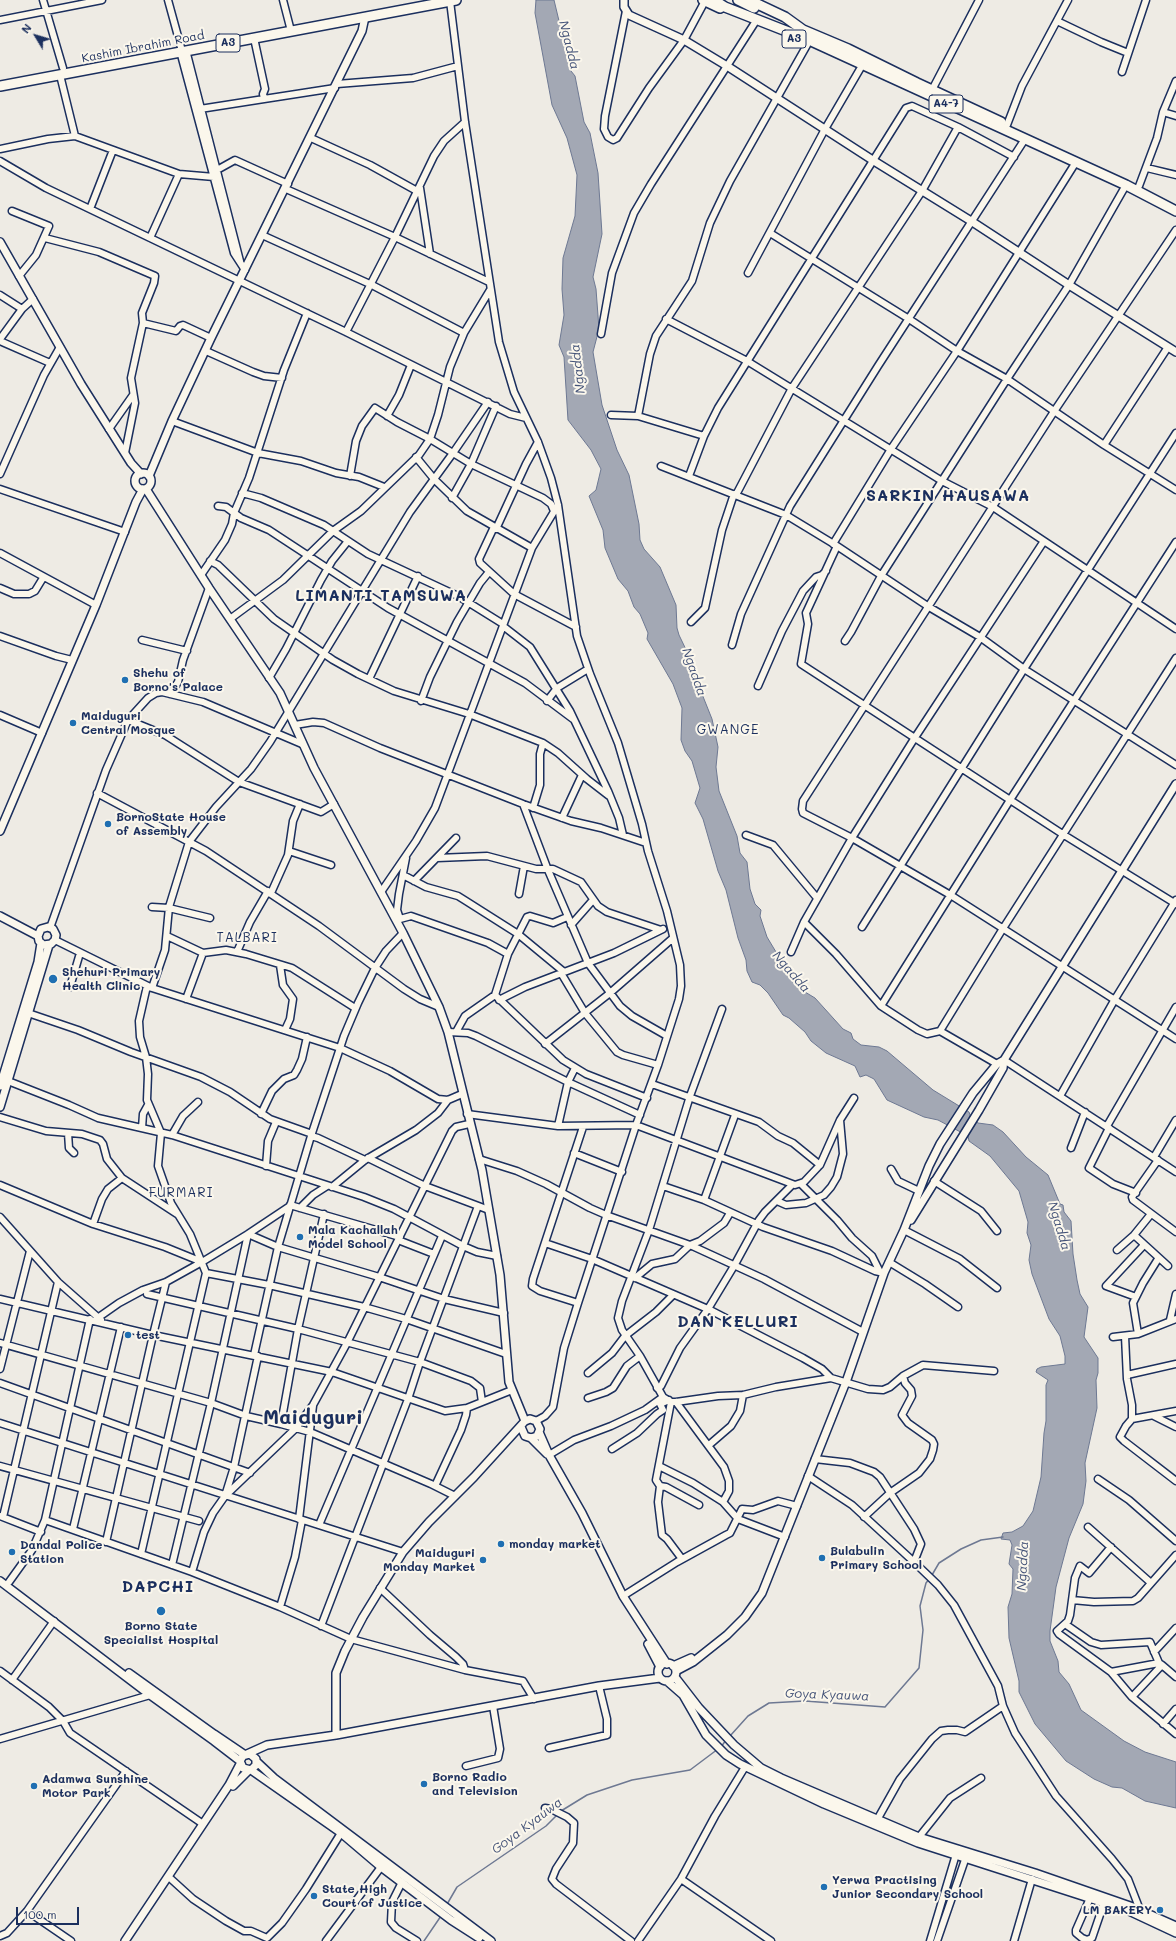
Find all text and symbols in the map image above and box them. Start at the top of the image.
north arrow [16,16,56,56]
water label: Ngadda [555,19,583,71]
text: N [18,20,35,36]
street label: Kashim Ibrahim Road [80,28,206,66]
road number: A3 [782,30,806,48]
road number: A3 [216,34,240,52]
road number: A4-7 [929,95,963,113]
water label: Ngadda [567,343,589,395]
district label: SARKIN HAUSAWA [866,486,1030,506]
district label: LIMANTI TAMSUWA [295,586,467,606]
water label: Ngadda [679,646,709,698]
place label: Shehu of Borno's Palace [133,666,223,694]
marker: Shehu of Borno's Palace [120,675,130,685]
place label: Maiduguri Central Mosque [81,709,175,737]
marker: Maiduguri Central Mosque [68,718,78,728]
district label: GWANGE [697,722,759,738]
place label: BornoState House of Assembly [116,810,226,838]
marker: BornoState House of Assembly [103,819,113,829]
district label: TALBARI [216,930,278,946]
water label: Ngadda [769,948,813,996]
place label: Shehuri Primary Health Clinic [62,965,160,993]
marker: Shehuri Primary Health Clinic [47,973,59,985]
district label: FURMARI [149,1185,213,1201]
water label: Ngadda [1044,1200,1074,1252]
place label: Mala Kachallah Model School [308,1223,398,1251]
marker: Mala Kachallah Model School [295,1232,305,1242]
district label: DAN KELLURI [677,1312,799,1332]
place label: test [136,1328,160,1342]
marker: test [123,1330,133,1340]
district label: Maiduguri [263,1406,363,1430]
place label: monday market [509,1537,601,1551]
place label: Dandal Police Station [20,1538,102,1566]
marker: monday market [496,1539,506,1549]
water label: Ngadda [1014,1541,1032,1591]
place label: Bulabulin Primary School [830,1544,922,1572]
place label: Maiduguri Monday Market [383,1546,475,1574]
marker: Dandal Police Station [7,1547,17,1557]
marker: Bulabulin Primary School [817,1553,827,1563]
marker: Maiduguri Monday Market [478,1555,488,1565]
district label: DAPCHI [122,1577,194,1597]
marker: Borno State Specialist Hospital [155,1605,167,1617]
place label: Borno State Specialist Hospital [104,1619,218,1647]
water label: Goya Kyauwa [785,1686,869,1704]
place label: Borno Radio and Television [432,1770,518,1798]
place label: Adamwa Sunshine Motor Park [42,1772,148,1800]
marker: Borno Radio and Television [419,1779,429,1789]
marker: Adamwa Sunshine Motor Park [29,1781,39,1791]
water label: Goya Kyauwa [489,1794,565,1858]
place label: Yerwa Practising Junior Secondary School [832,1873,983,1901]
place label: State High Court of Justice [322,1882,422,1910]
marker: Yerwa Practising Junior Secondary School [819,1882,829,1892]
marker: State High Court of Justice [309,1891,319,1901]
scale bar [18,1899,81,1925]
place label: LM BAKERY [1083,1903,1152,1917]
marker: LM BAKERY [1155,1905,1165,1915]
text: 100 m [23,1906,57,1922]

